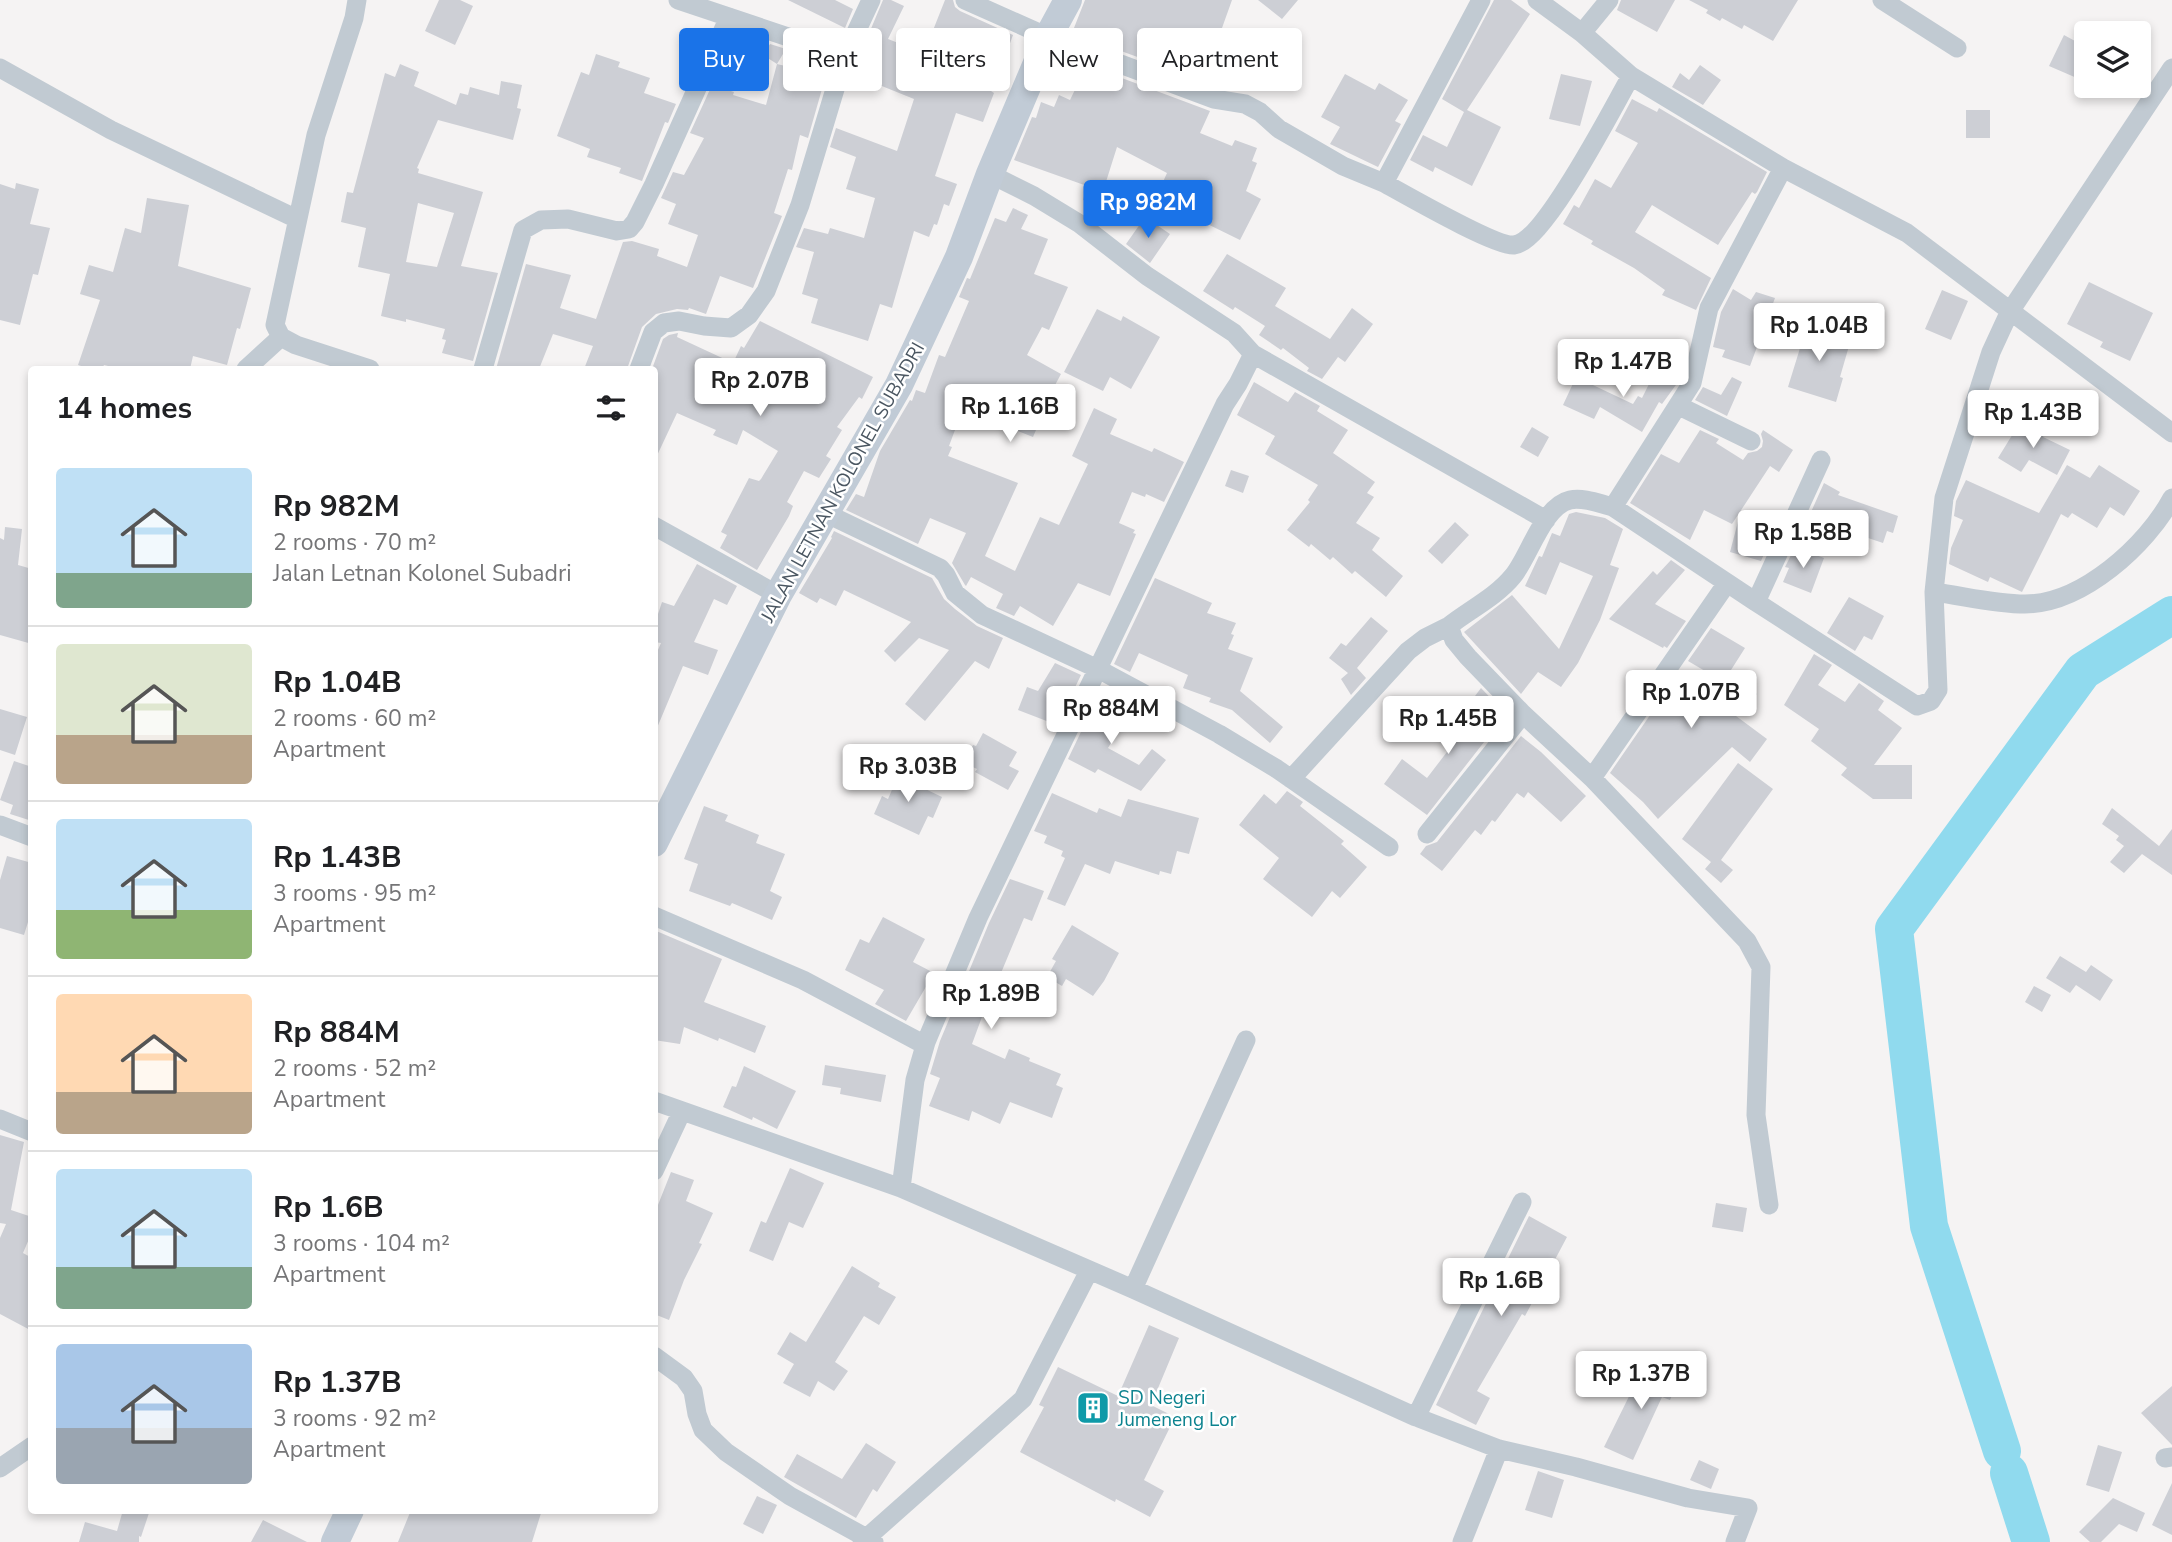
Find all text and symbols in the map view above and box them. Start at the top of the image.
map controls [2074,21,2151,98]
button: layers [2074,21,2151,98]
chip: Buy [679,28,769,91]
chip: Rent [783,28,882,91]
chip: Filters [896,28,1010,91]
chip: New [1024,28,1123,91]
chip: Apartment [1137,28,1302,91]
pin: Rp 982M [1083,180,1213,240]
text: Rp 982M [1099,187,1197,218]
pin: Rp 1.04B [1747,304,1891,363]
text: Rp 1.04B [1770,310,1868,341]
street label: JALAN LETNAN KOLONEL SUBADRI [754,338,931,628]
pin: Rp 1.47B [1551,340,1695,399]
text: Rp 1.47B [1574,346,1672,377]
pin: Rp 2.07B [688,358,832,418]
text: Rp 2.07B [711,365,809,396]
pin: Rp 1.16B [938,384,1082,444]
text: 14 homes [56,388,192,429]
icon: filters [592,389,630,427]
text: Rp 1.16B [961,391,1059,422]
pin: Rp 1.43B [1961,391,2105,450]
text: Rp 1.43B [1984,397,2082,428]
text: Rp 982M [273,486,400,527]
icon: home [112,496,196,580]
pin: Rp 1.58B [1731,510,1875,570]
text: Rp 1.58B [1754,517,1852,548]
text: 2 rooms · 70 m² [273,527,436,558]
text: Jalan Letnan Kolonel Subadri [273,558,572,589]
text: Rp 1.04B [273,662,402,703]
pin: Rp 1.07B [1619,670,1763,730]
icon: home [112,672,196,756]
text: Rp 1.07B [1642,677,1740,708]
pin: Rp 884M [1046,686,1176,746]
text: Rp 884M [1062,693,1160,724]
pin: Rp 1.45B [1376,696,1520,756]
text: 2 rooms · 60 m² [273,703,436,734]
text: Rp 1.45B [1399,703,1497,734]
text: Apartment [273,734,385,765]
pin: Rp 3.03B [836,744,980,804]
text: Rp 3.03B [859,751,957,782]
text: Rp 1.43B [273,837,402,878]
icon: home [112,847,196,931]
text: 3 rooms · 95 m² [273,878,436,909]
text: Apartment [273,909,385,940]
pin: Rp 1.89B [919,972,1063,1031]
text: Rp 1.89B [942,978,1040,1009]
text: Rp 884M [273,1012,400,1053]
icon: home [112,1022,196,1106]
text: 2 rooms · 52 m² [273,1053,436,1084]
text: Apartment [273,1084,385,1115]
text: Rp 1.6B [273,1187,384,1228]
icon: home [112,1197,196,1281]
text: 3 rooms · 104 m² [273,1228,450,1259]
pin: Rp 1.6B [1436,1258,1566,1318]
text: Apartment [273,1259,385,1290]
text: Rp 1.6B [1459,1265,1543,1296]
pin: Rp 1.37B [1569,1352,1713,1411]
text: Rp 1.37B [1592,1358,1690,1389]
text: Rp 1.37B [273,1362,402,1403]
icon: home [112,1372,196,1456]
place label: SD Negeri Jumeneng Lor [1117,1385,1237,1433]
building icon: SD Negeri Jumeneng Lor [1074,1389,1112,1427]
text: 3 rooms · 92 m² [273,1403,436,1434]
text: Apartment [273,1434,385,1465]

